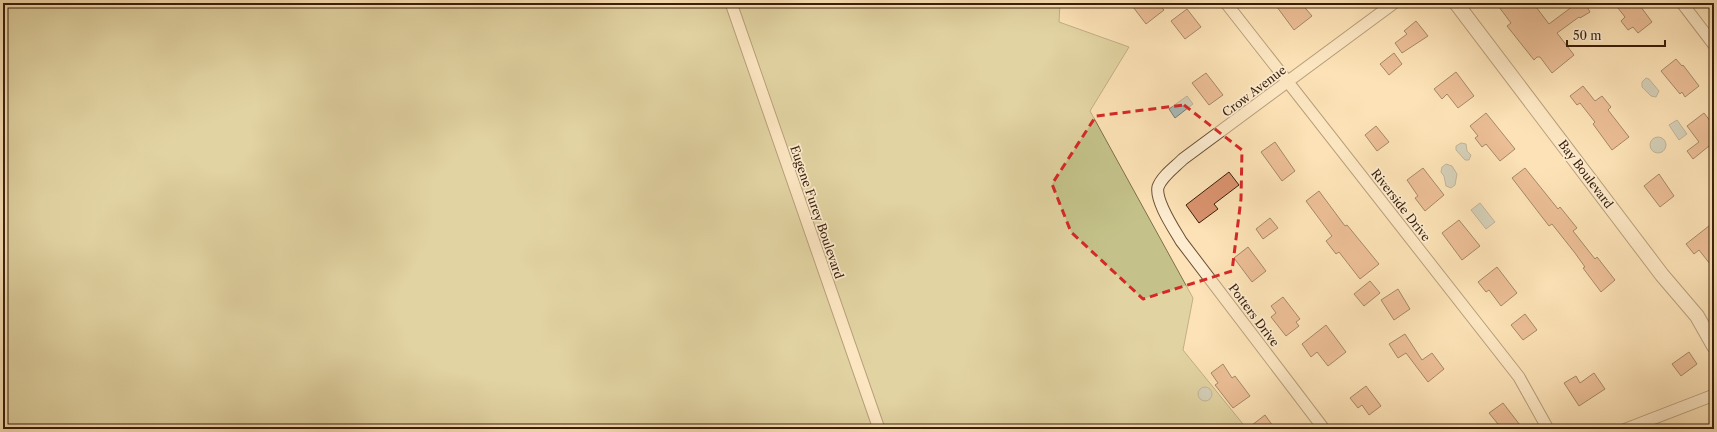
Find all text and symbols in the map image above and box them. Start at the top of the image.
scale bar [1567,22,1665,48]
text: 50 m [1573,28,1602,43]
street label: Crow Avenue [1219,62,1289,120]
street label: Bay Boulevard [1555,137,1617,212]
street label: Eugene Furey Boulevard [787,143,847,281]
street label: Riverside Drive [1368,166,1434,244]
street label: Potters Drive [1225,281,1283,350]

